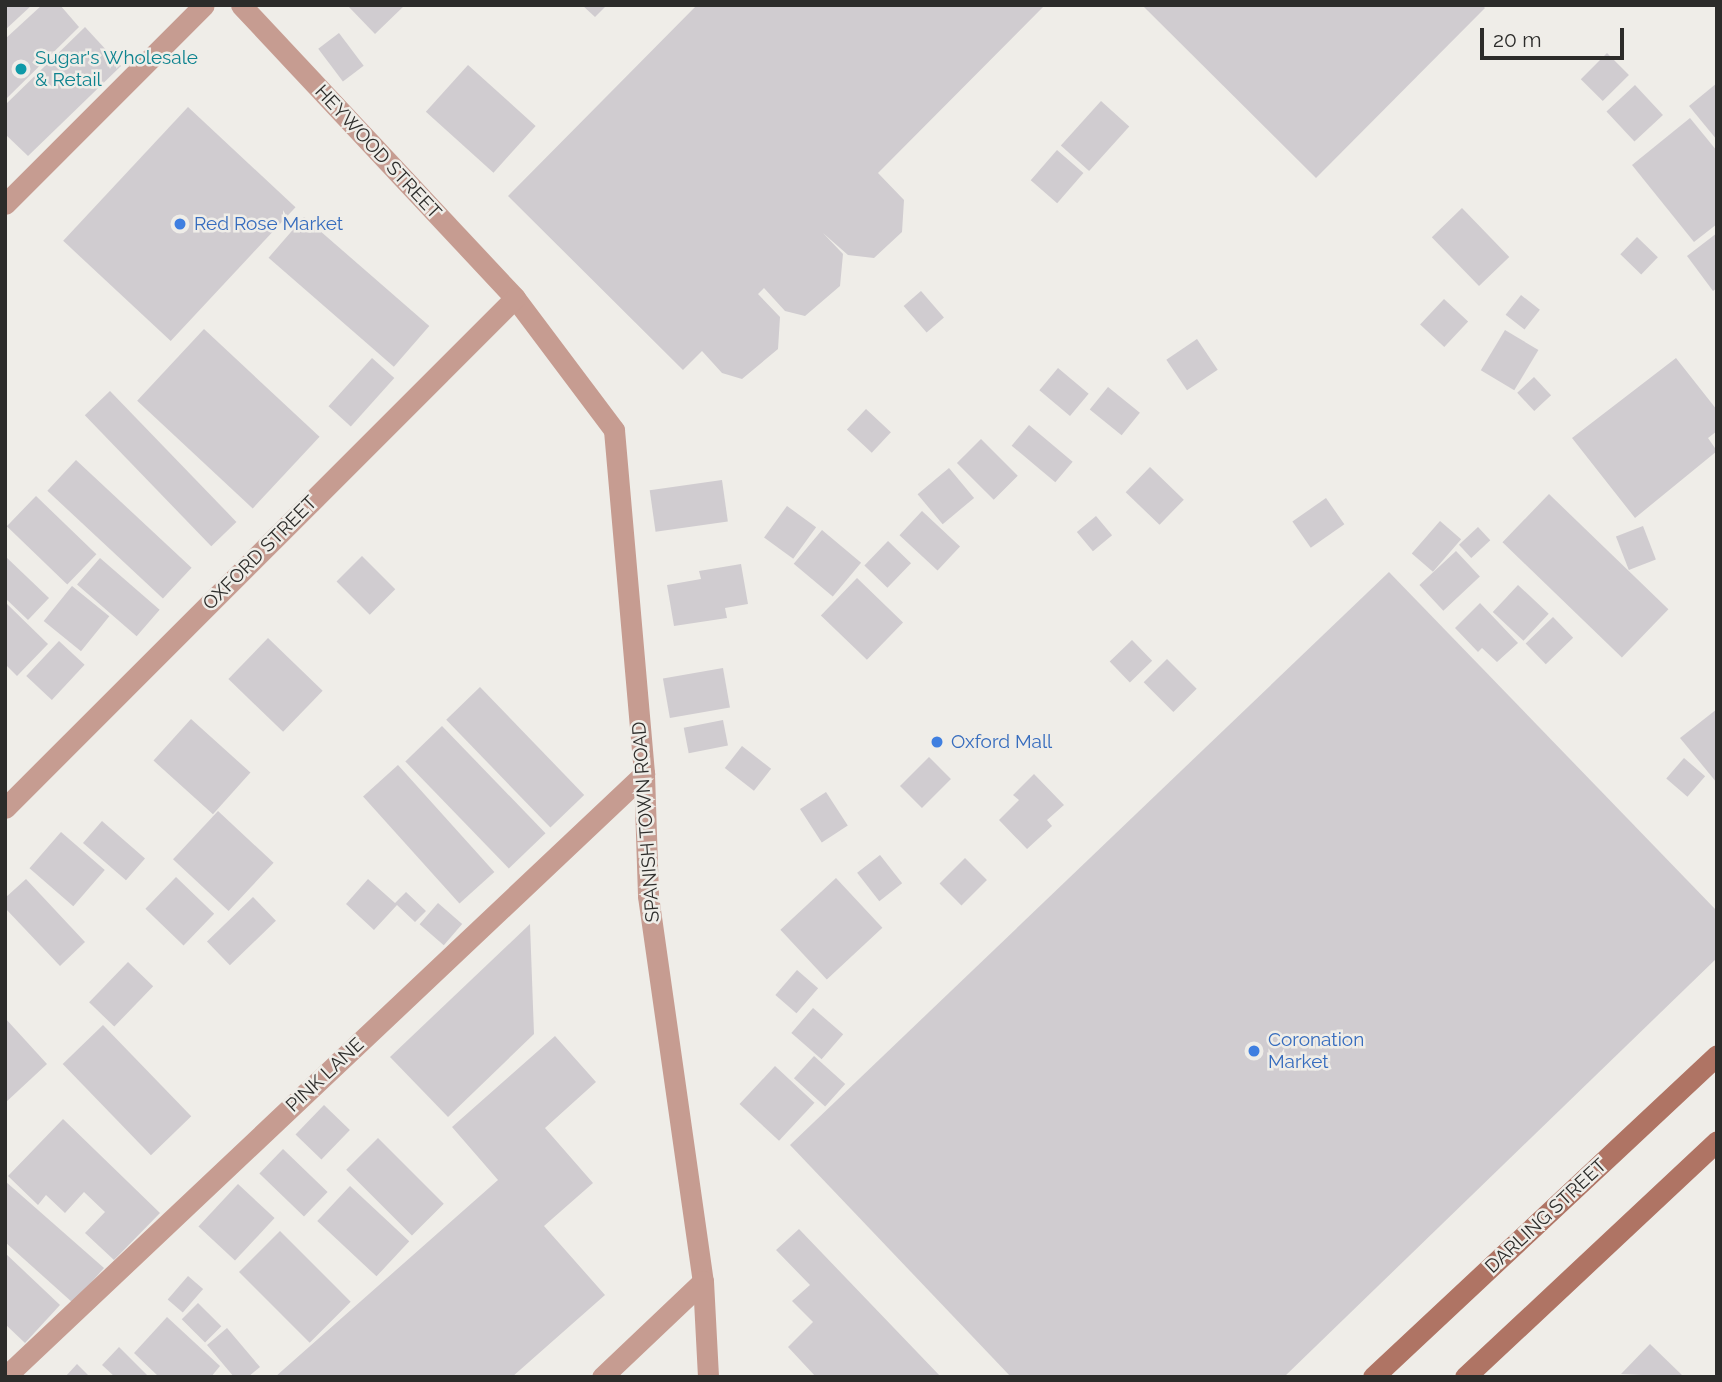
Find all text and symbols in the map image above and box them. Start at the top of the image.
scale bar [1484,14,1628,58]
text: 20 m [1493,27,1541,52]
place label: Sugar's Wholesale & Retail [35,47,199,91]
marker: Sugar's Wholesale & Retail [13,61,29,77]
street label: HEYWOOD STREET [310,80,446,224]
place label: Red Rose Market [194,213,343,235]
marker: Red Rose Market [172,216,188,232]
street label: OXFORD STREET [198,491,322,615]
street label: SPANISH TOWN ROAD [628,720,664,924]
place label: Oxford Mall [951,731,1052,753]
marker: Oxford Mall [929,734,945,750]
place label: Coronation Market [1268,1029,1364,1073]
street label: PINK LANE [281,1033,369,1117]
marker: Coronation Market [1246,1043,1262,1059]
street label: DARLING STREET [1481,1154,1611,1278]

